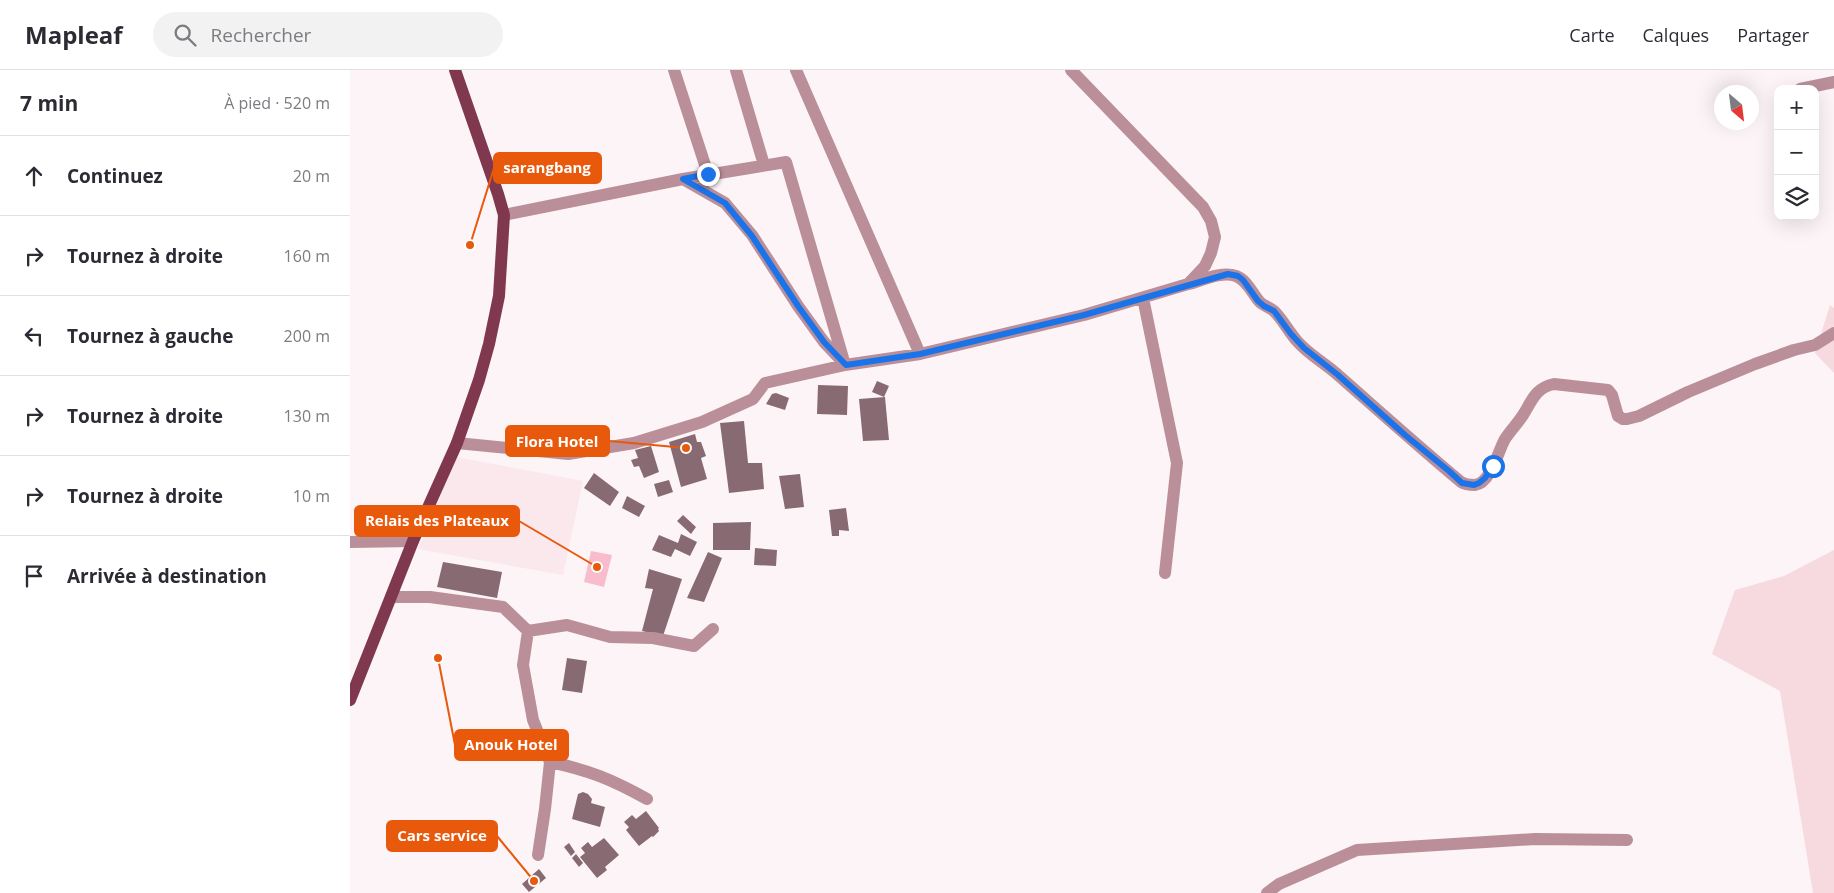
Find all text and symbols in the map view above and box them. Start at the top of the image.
search box [153,12,503,57]
text: Mapleaf [25,18,123,51]
icon: search [171,21,199,49]
text: Rechercher [211,22,311,48]
text: Carte [1569,23,1615,47]
text: Calques [1643,23,1709,47]
text: Partager [1737,23,1809,47]
north arrow [1714,85,1759,130]
map controls [1774,85,1819,220]
button: + [1774,85,1819,130]
text: 7 min [20,89,78,117]
text: À pied · 520 m [224,92,330,114]
button: − [1774,130,1819,175]
callout: sarangbang [494,153,601,183]
text: sarangbang [503,157,591,177]
icon: ahead [20,162,48,190]
text: Continuez [67,163,163,189]
route end [697,163,720,186]
text: 20 m [293,165,330,187]
button: layers [1774,175,1819,220]
icon: right [20,242,48,270]
text: Tournez à droite [67,243,223,269]
text: 160 m [284,245,330,267]
icon: left [20,322,48,350]
text: Tournez à gauche [67,323,233,349]
text: 200 m [284,325,330,347]
icon: right [20,402,48,430]
text: Tournez à droite [67,403,223,429]
text: 130 m [284,405,330,427]
callout: Flora Hotel [506,426,609,456]
text: Flora Hotel [516,431,598,451]
route start [1482,455,1505,478]
icon: right [20,482,48,510]
text: Tournez à droite [67,483,223,509]
text: 10 m [293,485,330,507]
callout: Relais des Plateaux [355,506,519,536]
text: Relais des Plateaux [365,510,509,530]
icon: arrive [20,562,48,590]
text: Arrivée à destination [67,563,267,589]
callout: Anouk Hotel [455,730,568,760]
text: Anouk Hotel [464,734,558,754]
callout: Cars service [387,821,497,851]
text: Cars service [397,825,487,845]

